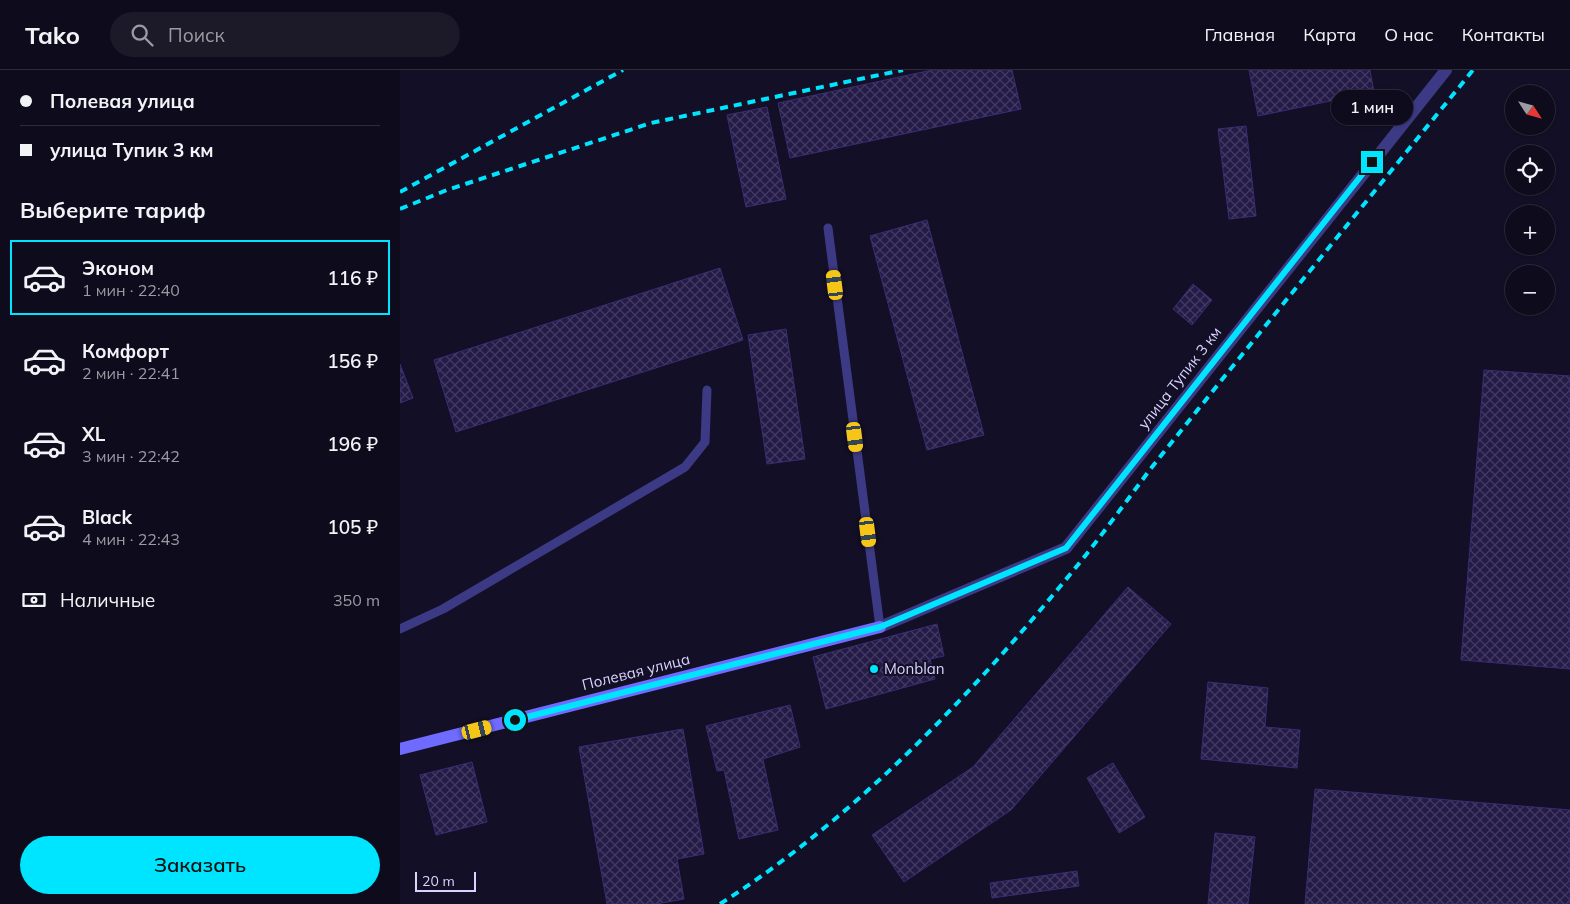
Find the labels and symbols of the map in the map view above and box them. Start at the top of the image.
north arrow [1505,85,1555,135]
callout: 1 мин [1331,89,1413,124]
route end [1361,151,1383,173]
car [825,269,844,301]
street label: улица Тупик 3 км [1134,323,1225,433]
car [845,421,864,453]
car [858,516,877,548]
street label: Полевая улица [580,649,692,694]
place label: Monblan [884,659,945,678]
marker: Monblan [868,663,880,675]
route start [504,709,526,731]
car [460,719,493,741]
scale bar [415,869,476,892]

